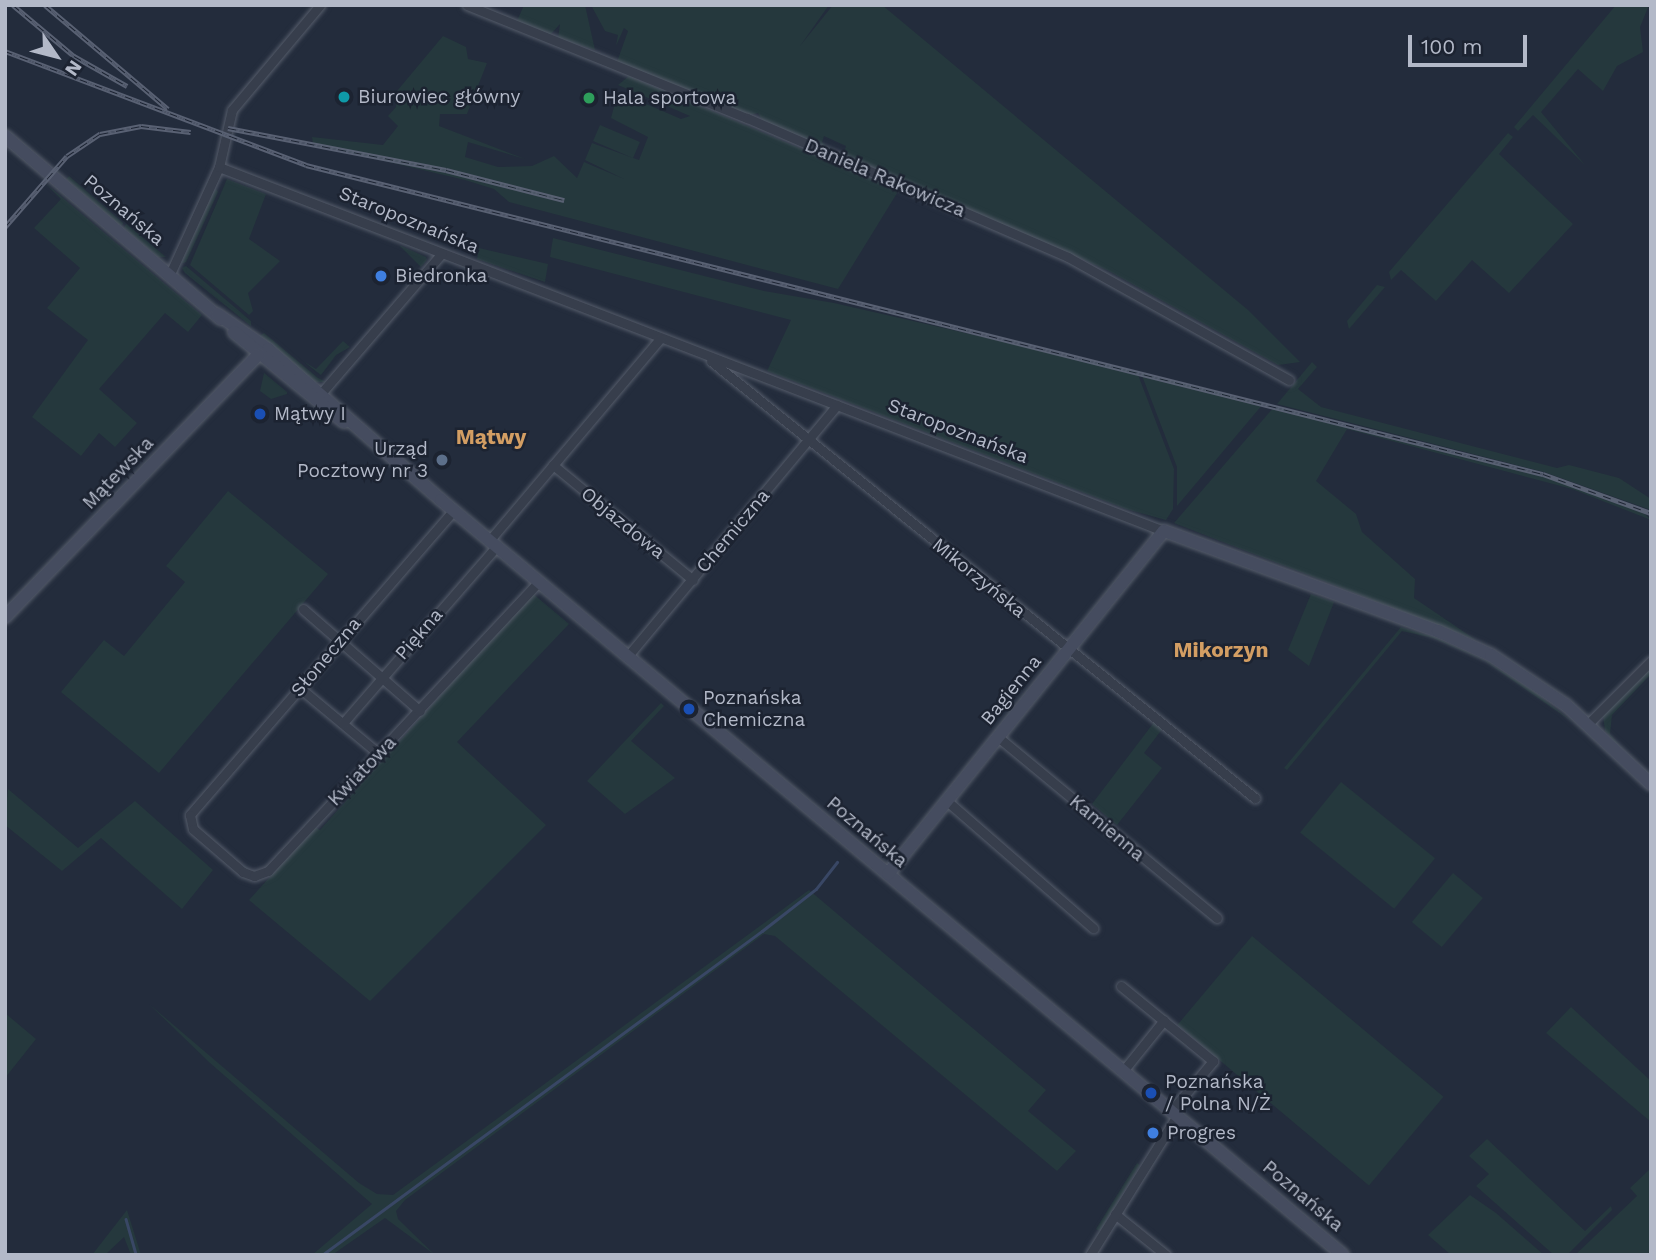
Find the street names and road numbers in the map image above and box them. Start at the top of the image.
street label: Daniela Rakowicza [801,134,969,222]
street label: Poznańska [79,170,169,250]
street label: Staropoznańska [336,182,482,258]
street label: Staropoznańska [885,394,1031,468]
street label: Mątewska [78,432,158,514]
street label: Objazdowa [576,482,670,564]
street label: Chemiczna [691,485,775,577]
street label: Mikorzyńska [928,533,1030,623]
street label: Piękna [390,604,448,664]
street label: Słoneczna [286,613,366,701]
street label: Bagienna [976,650,1046,730]
street label: Kwiatowa [323,731,401,811]
street label: Kamienna [1065,790,1149,866]
street label: Poznańska [822,792,912,872]
street label: Poznańska [1258,1156,1348,1236]

